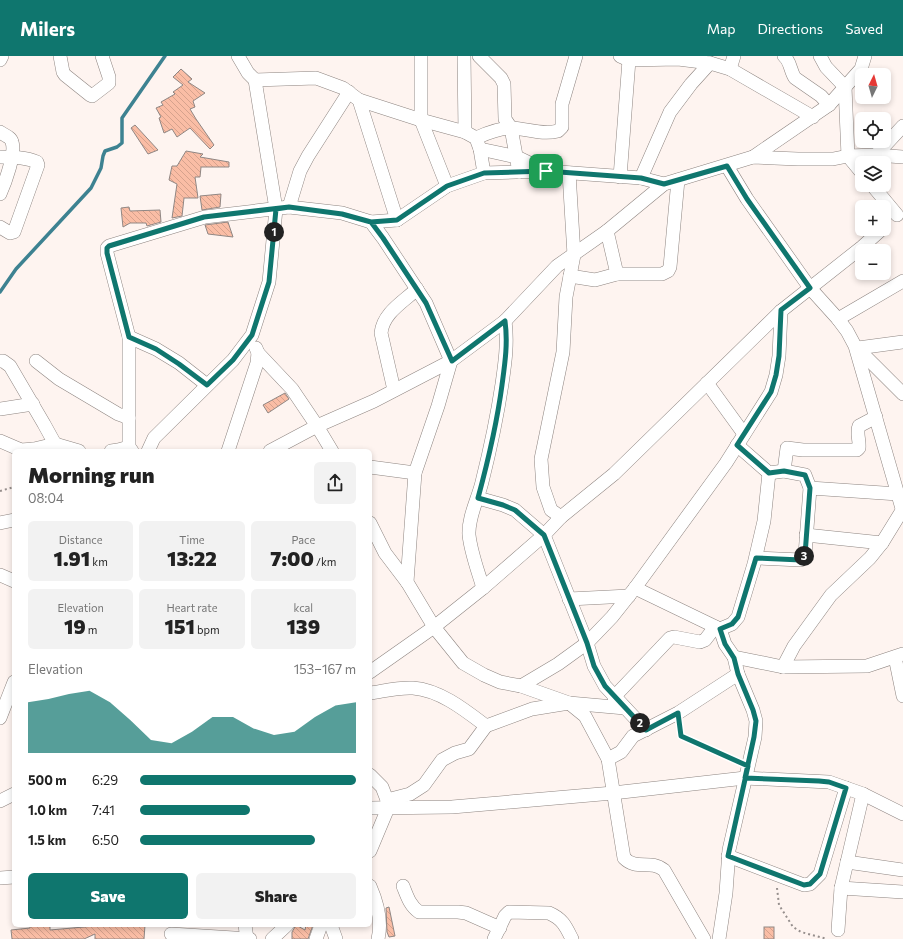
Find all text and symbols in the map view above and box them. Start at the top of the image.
text: Milers [20,17,75,40]
text: Map [707,20,736,37]
text: Directions [758,20,823,37]
text: Saved [845,20,883,37]
north arrow [855,68,891,104]
map controls [855,68,891,280]
button: locate [855,112,891,148]
pin [529,154,563,188]
button: layers [855,156,891,192]
icon: arrive [535,160,557,182]
button: + [855,200,891,236]
pin: 1 [264,222,284,242]
text: 1 [272,225,276,238]
button: − [855,244,891,280]
text: Morning run [28,461,155,488]
button: share [314,462,356,504]
text: 08:04 [28,490,64,506]
text: Distance [59,533,103,546]
text: Time [179,533,205,546]
text: Pace [291,533,315,546]
text: 1.91 [54,546,90,570]
text: 13:22 [167,546,217,570]
text: 7:00 [270,546,314,570]
pin: 3 [794,546,814,566]
text: 3 [801,549,807,562]
text: km [90,555,108,568]
text: /km [314,555,336,568]
text: Elevation [57,601,104,614]
text: Heart rate [166,601,218,614]
text: kcal [293,601,313,614]
text: 19 [64,614,86,638]
text: 151 [164,614,195,638]
text: 139 [287,614,320,638]
text: m [86,623,97,636]
text: bpm [195,623,220,636]
text: Elevation [28,661,83,677]
text: 153–167 m [294,661,356,677]
pin: 2 [630,713,650,733]
text: 2 [637,716,643,729]
text: 500 m [28,772,67,788]
text: 6:29 [92,772,118,788]
text: 1.0 km [28,802,67,818]
text: 7:41 [92,802,115,818]
text: 1.5 km [28,832,66,848]
text: 6:50 [92,832,119,848]
button: Save [28,873,188,919]
button: Share [196,873,356,919]

